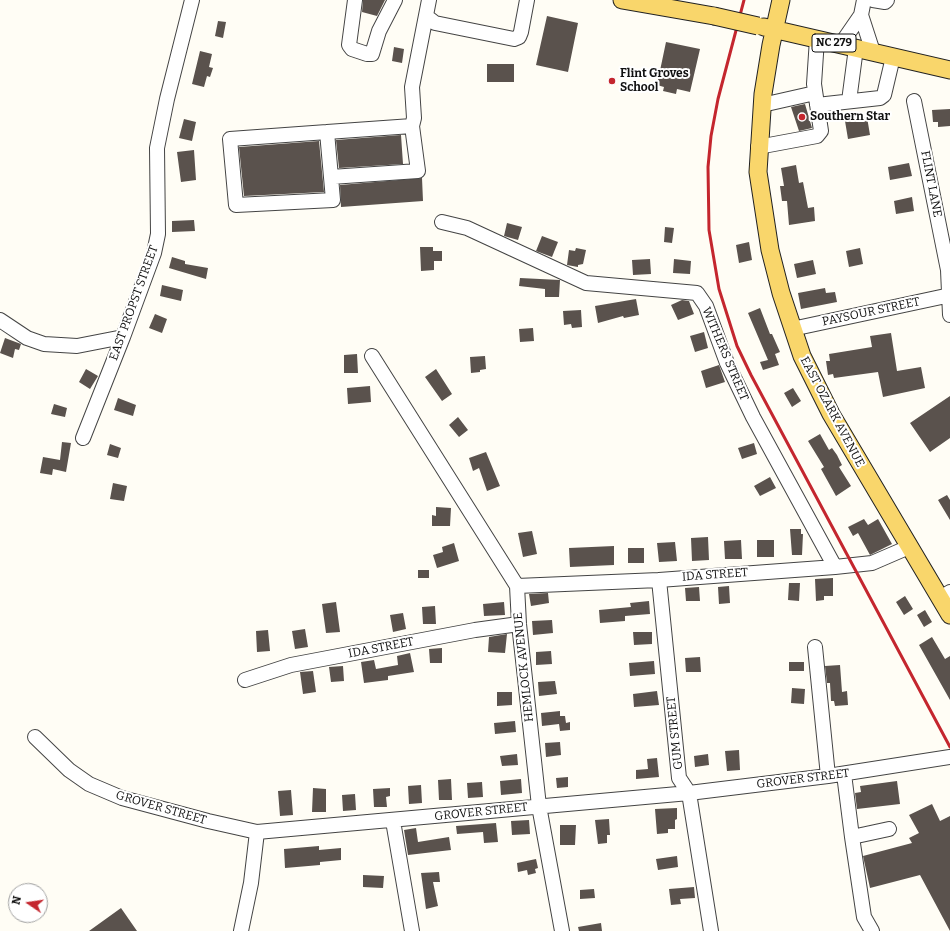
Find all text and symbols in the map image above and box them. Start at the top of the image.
road number: NC 279 [812,34,856,52]
place label: Flint Groves School [620,67,689,95]
marker: Flint Groves School [607,76,617,86]
place label: Southern Star [810,110,890,124]
marker: Southern Star [797,112,807,122]
street label: FLINT LANE [917,149,945,219]
street label: EAST PROPST STREET [106,244,162,362]
street label: PAYSOUR STREET [821,295,921,329]
street label: WITHERS STREET [699,305,751,403]
street label: EAST OZARK AVENUE [797,354,867,470]
street label: IDA STREET [681,566,749,584]
street label: HEMLOCK AVENUE [511,611,537,723]
street label: IDA STREET [347,635,415,661]
street label: GUM STREET [664,696,686,770]
street label: GROVER STREET [756,766,850,792]
street label: GROVER STREET [114,788,208,828]
street label: GROVER STREET [434,800,528,824]
north arrow [8,883,48,923]
text: N [10,895,24,906]

